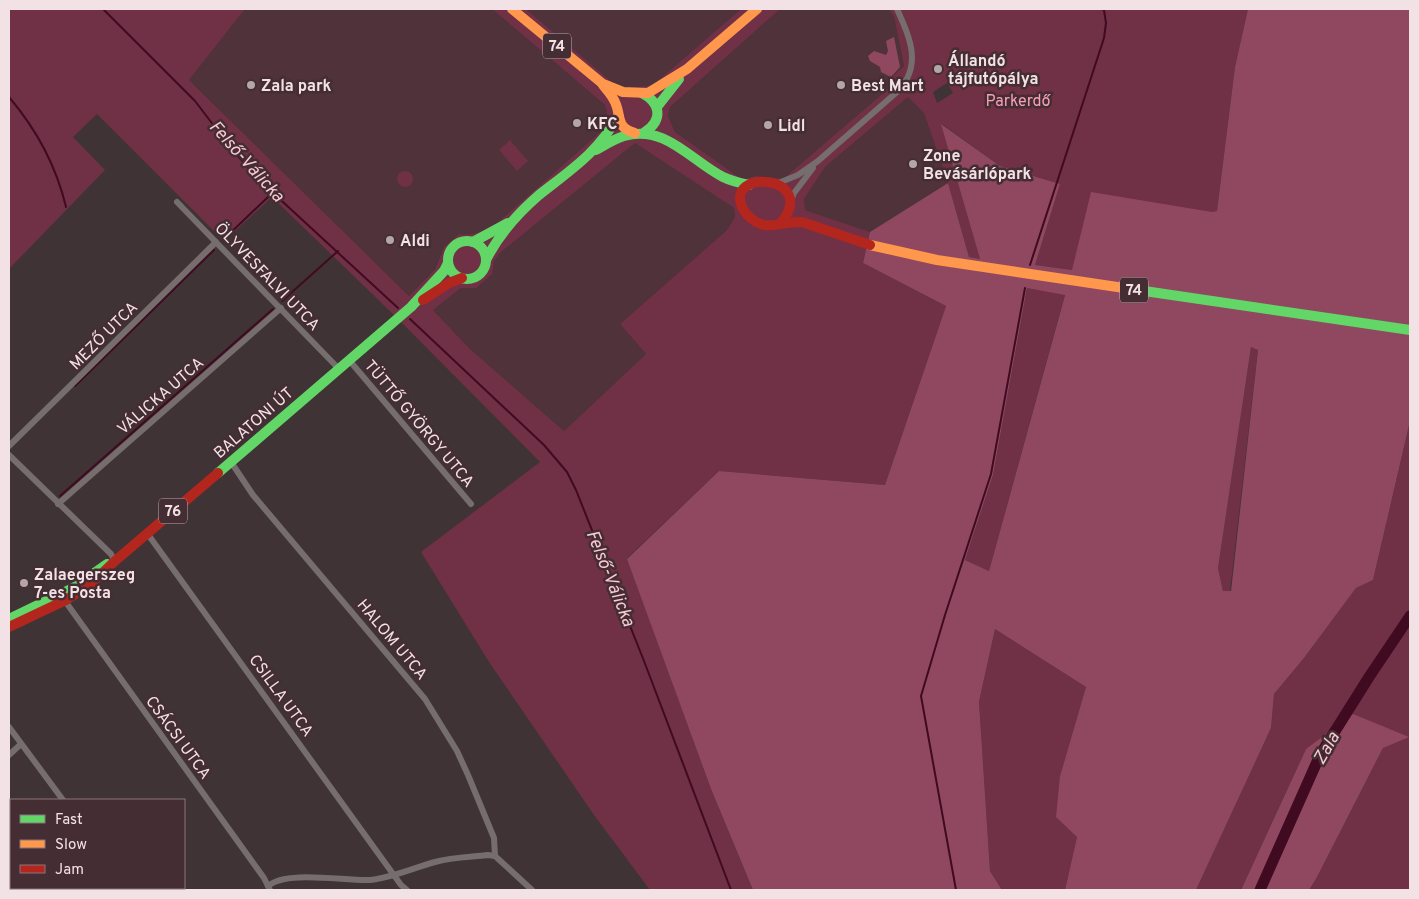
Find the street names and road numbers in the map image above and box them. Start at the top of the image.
road number: 74 [543,34,571,58]
street label: ÖLYVESFALVI UTCA [210,218,325,336]
road number: 74 [1120,278,1148,302]
street label: MEZŐ UTCA [65,297,143,375]
street label: VÁLICKA UTCA [113,352,209,440]
street label: TÜTTŐ GYÖRGY UTCA [359,355,479,492]
street label: BALATONI ÚT [209,382,298,464]
road number: 76 [159,498,187,524]
street label: HALOM UTCA [352,596,431,685]
street label: CSILLA UTCA [244,651,317,741]
street label: CSÁCSI UTCA [140,691,216,784]

